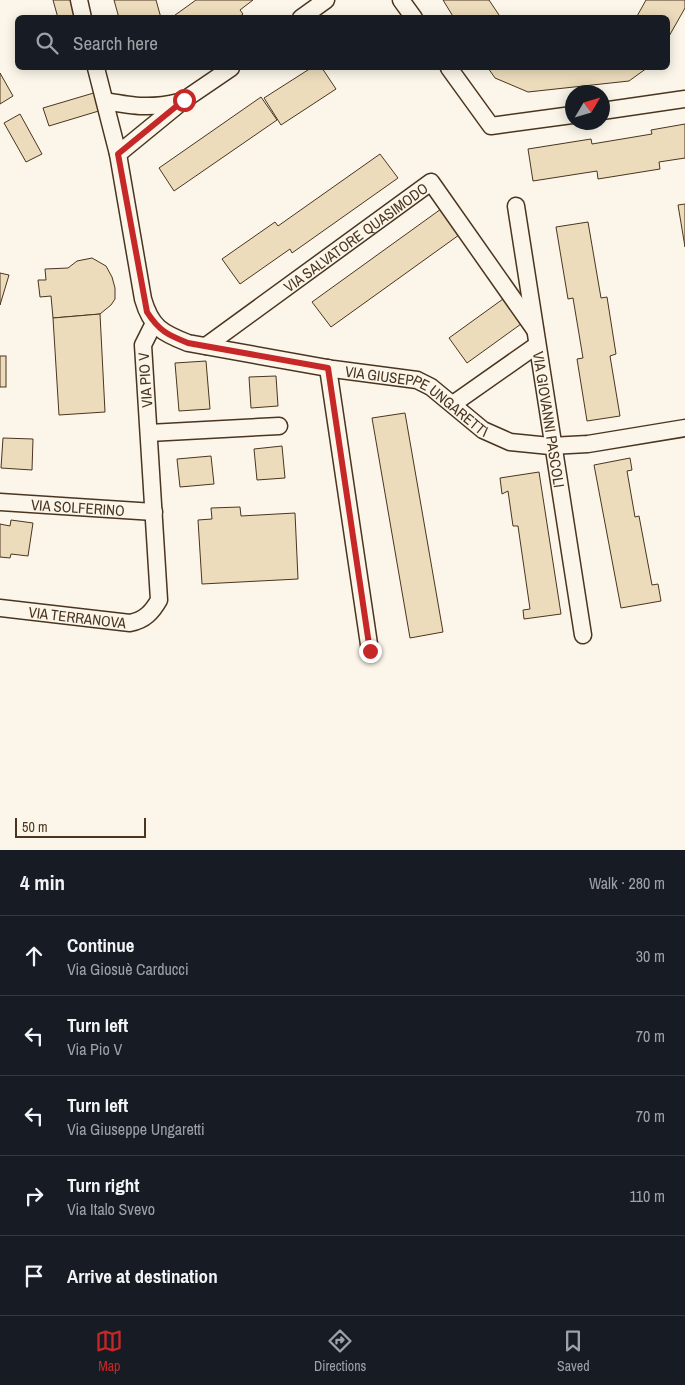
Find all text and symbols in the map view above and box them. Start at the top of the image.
search box [15,15,670,70]
icon: search [33,29,61,57]
text: Search here [73,30,158,56]
north arrow [565,85,610,130]
route start [173,89,196,112]
street label: VIA SALVATORE QUASIMODO [279,177,432,297]
street label: VIA GIOVANNI PASCOLI [528,350,570,489]
street label: VIA PIO V [133,351,157,408]
street label: VIA GIUSEPPE UNGARETTI [344,360,491,441]
street label: VIA SOLFERINO [30,494,125,521]
street label: VIA TERRANOVA [28,601,128,633]
route end [359,640,382,663]
scale bar [15,815,146,838]
text: 50 m [22,818,48,836]
text: 4 min [20,868,65,897]
text: Walk · 280 m [589,872,665,894]
text: Continue [67,932,135,958]
icon: ahead [20,942,48,970]
text: 30 m [636,945,665,967]
text: Via Giosuè Carducci [67,958,189,980]
text: Turn left [67,1012,128,1038]
icon: left [20,1022,48,1050]
text: 70 m [636,1025,665,1047]
text: Via Pio V [67,1038,122,1060]
text: Turn left [67,1092,128,1118]
icon: left [20,1102,48,1130]
text: 70 m [636,1105,665,1127]
text: Via Giuseppe Ungaretti [67,1118,205,1140]
text: Turn right [67,1172,139,1198]
icon: right [20,1182,48,1210]
text: 110 m [629,1185,665,1207]
text: Via Italo Svevo [67,1198,155,1220]
icon: arrive [20,1262,48,1290]
text: Arrive at destination [67,1263,218,1289]
tab: Map [95,1327,123,1375]
tab: Directions [314,1327,366,1375]
tab: Saved [557,1327,590,1375]

